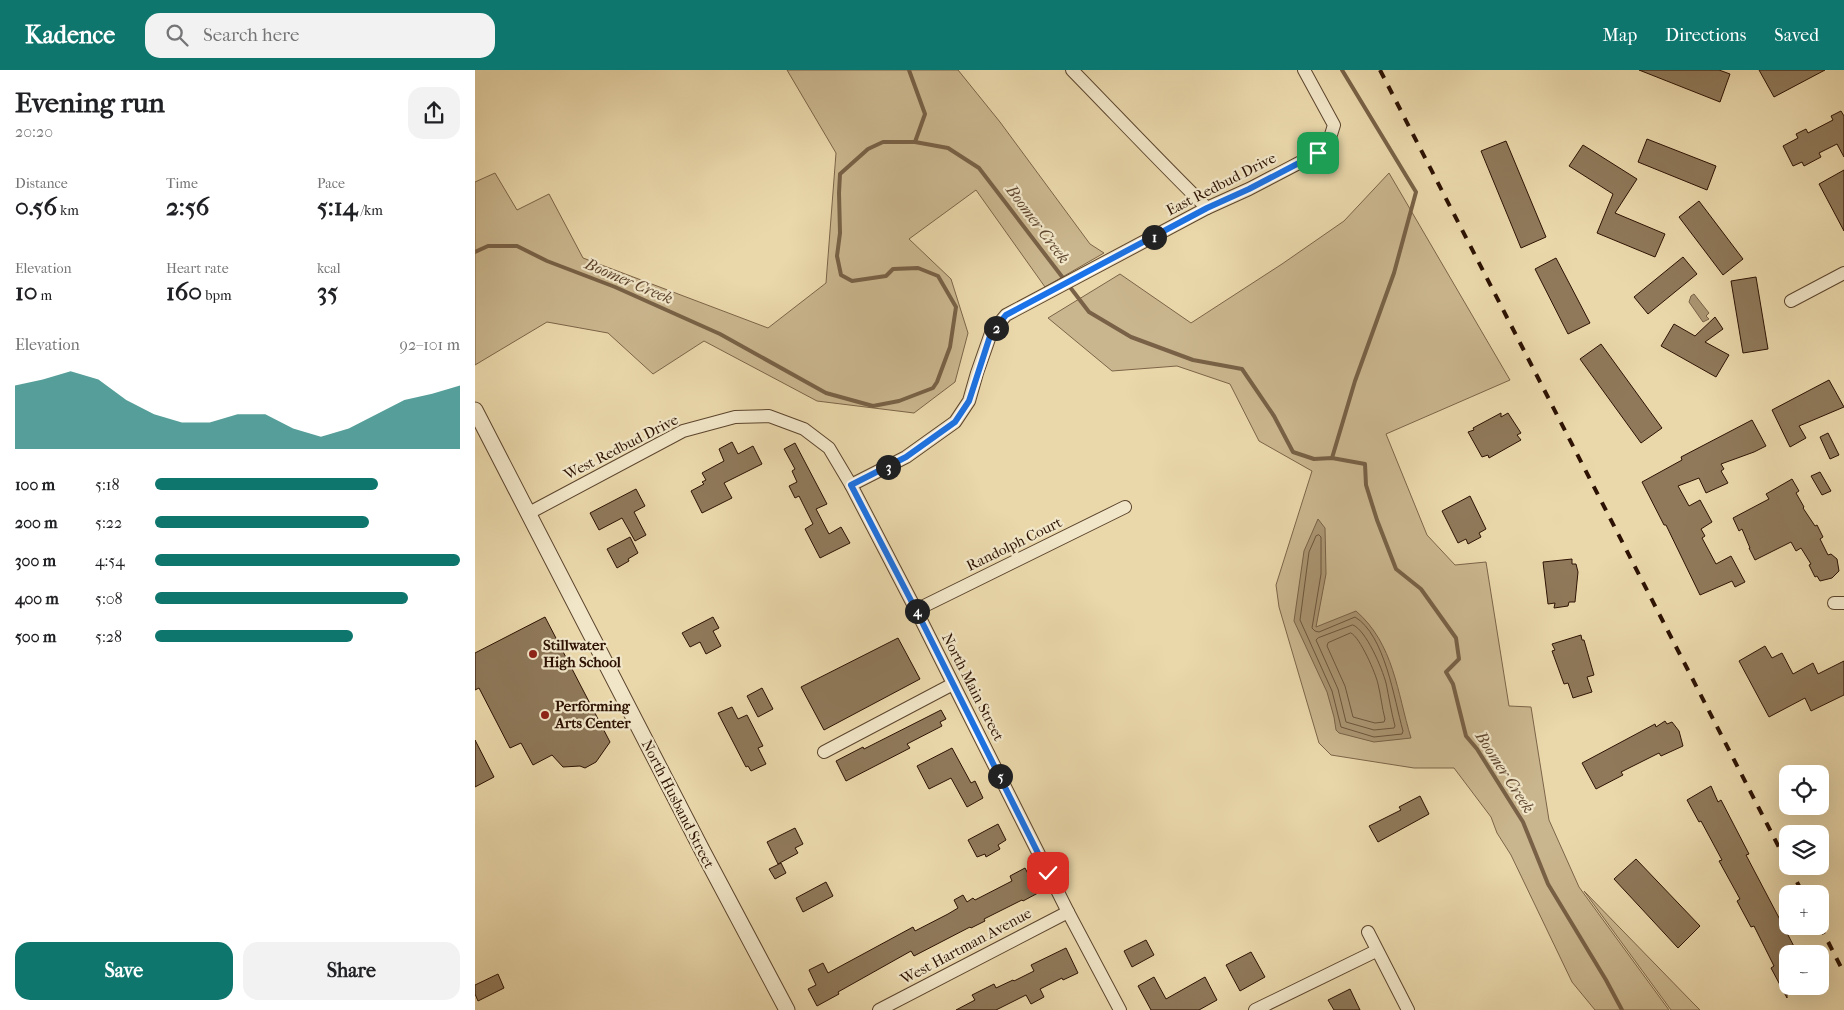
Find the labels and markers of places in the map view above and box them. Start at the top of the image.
pin [1297,132,1339,174]
pin: 1 [1141,224,1167,250]
pin: 2 [983,316,1009,340]
pin: 3 [875,454,901,480]
pin: 4 [905,598,929,624]
place label: Stillwater High School [543,636,622,671]
marker: Stillwater High School [527,648,539,660]
place label: Performing Arts Center [554,697,631,732]
marker: Performing Arts Center [539,709,551,721]
pin: 5 [987,764,1013,788]
pin [1027,852,1069,894]

